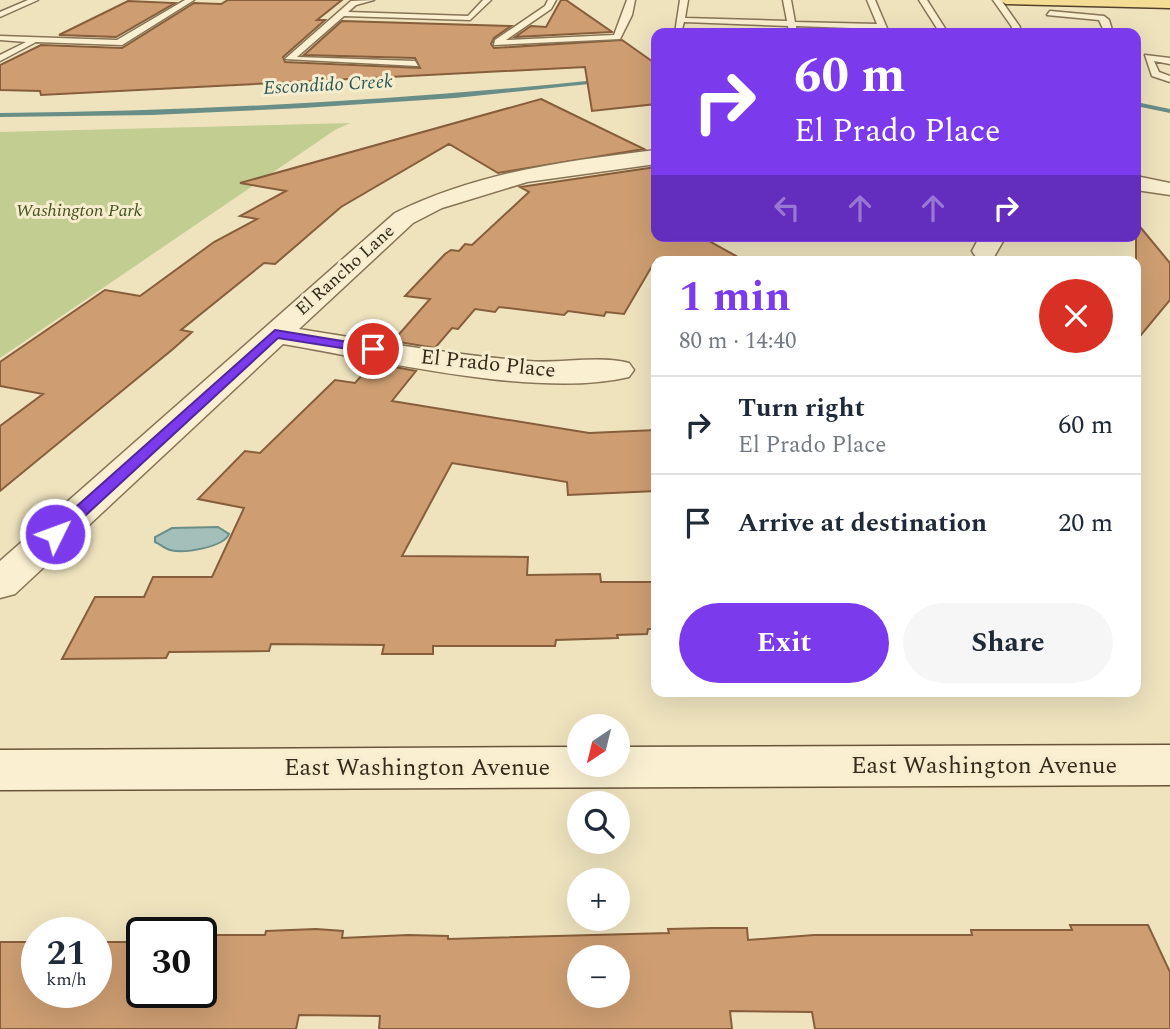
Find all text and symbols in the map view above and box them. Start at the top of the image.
text: 60 m [794,39,905,114]
icon: right [679,56,770,147]
water label: Escondido Creek [262,67,394,103]
text: El Prado Place [794,107,1001,156]
icon: left [768,189,806,227]
icon: ahead [841,189,879,227]
icon: ahead [914,189,952,227]
icon: right [987,189,1025,227]
park label: Washington Park [16,197,143,224]
street label: El Rancho Lane [289,218,401,322]
text: 1 min [679,266,791,329]
button: close [1039,279,1113,353]
pin [343,319,403,379]
text: 80 m · 14:40 [679,324,797,359]
icon: arrive [354,330,392,368]
street label: El Prado Place [419,341,557,387]
text: Turn right [738,388,865,428]
text: 60 m [1058,405,1113,445]
icon: right [679,406,717,444]
text: El Prado Place [738,428,886,463]
position arrow [18,497,92,571]
text: Arrive at destination [738,503,987,543]
text: 20 m [1058,503,1113,543]
icon: arrive [679,504,717,542]
button: Exit [679,603,889,683]
button: Share [903,603,1113,683]
north arrow [567,714,630,777]
map controls [567,714,630,1008]
street label: East Washington Avenue [851,748,1117,784]
street label: East Washington Avenue [284,750,550,786]
button: search [567,791,630,854]
button: + [567,868,630,931]
speed limit sign: 30 [126,917,217,1008]
text: 21 [47,927,86,980]
button: − [567,945,630,1008]
text: km/h [46,966,87,993]

